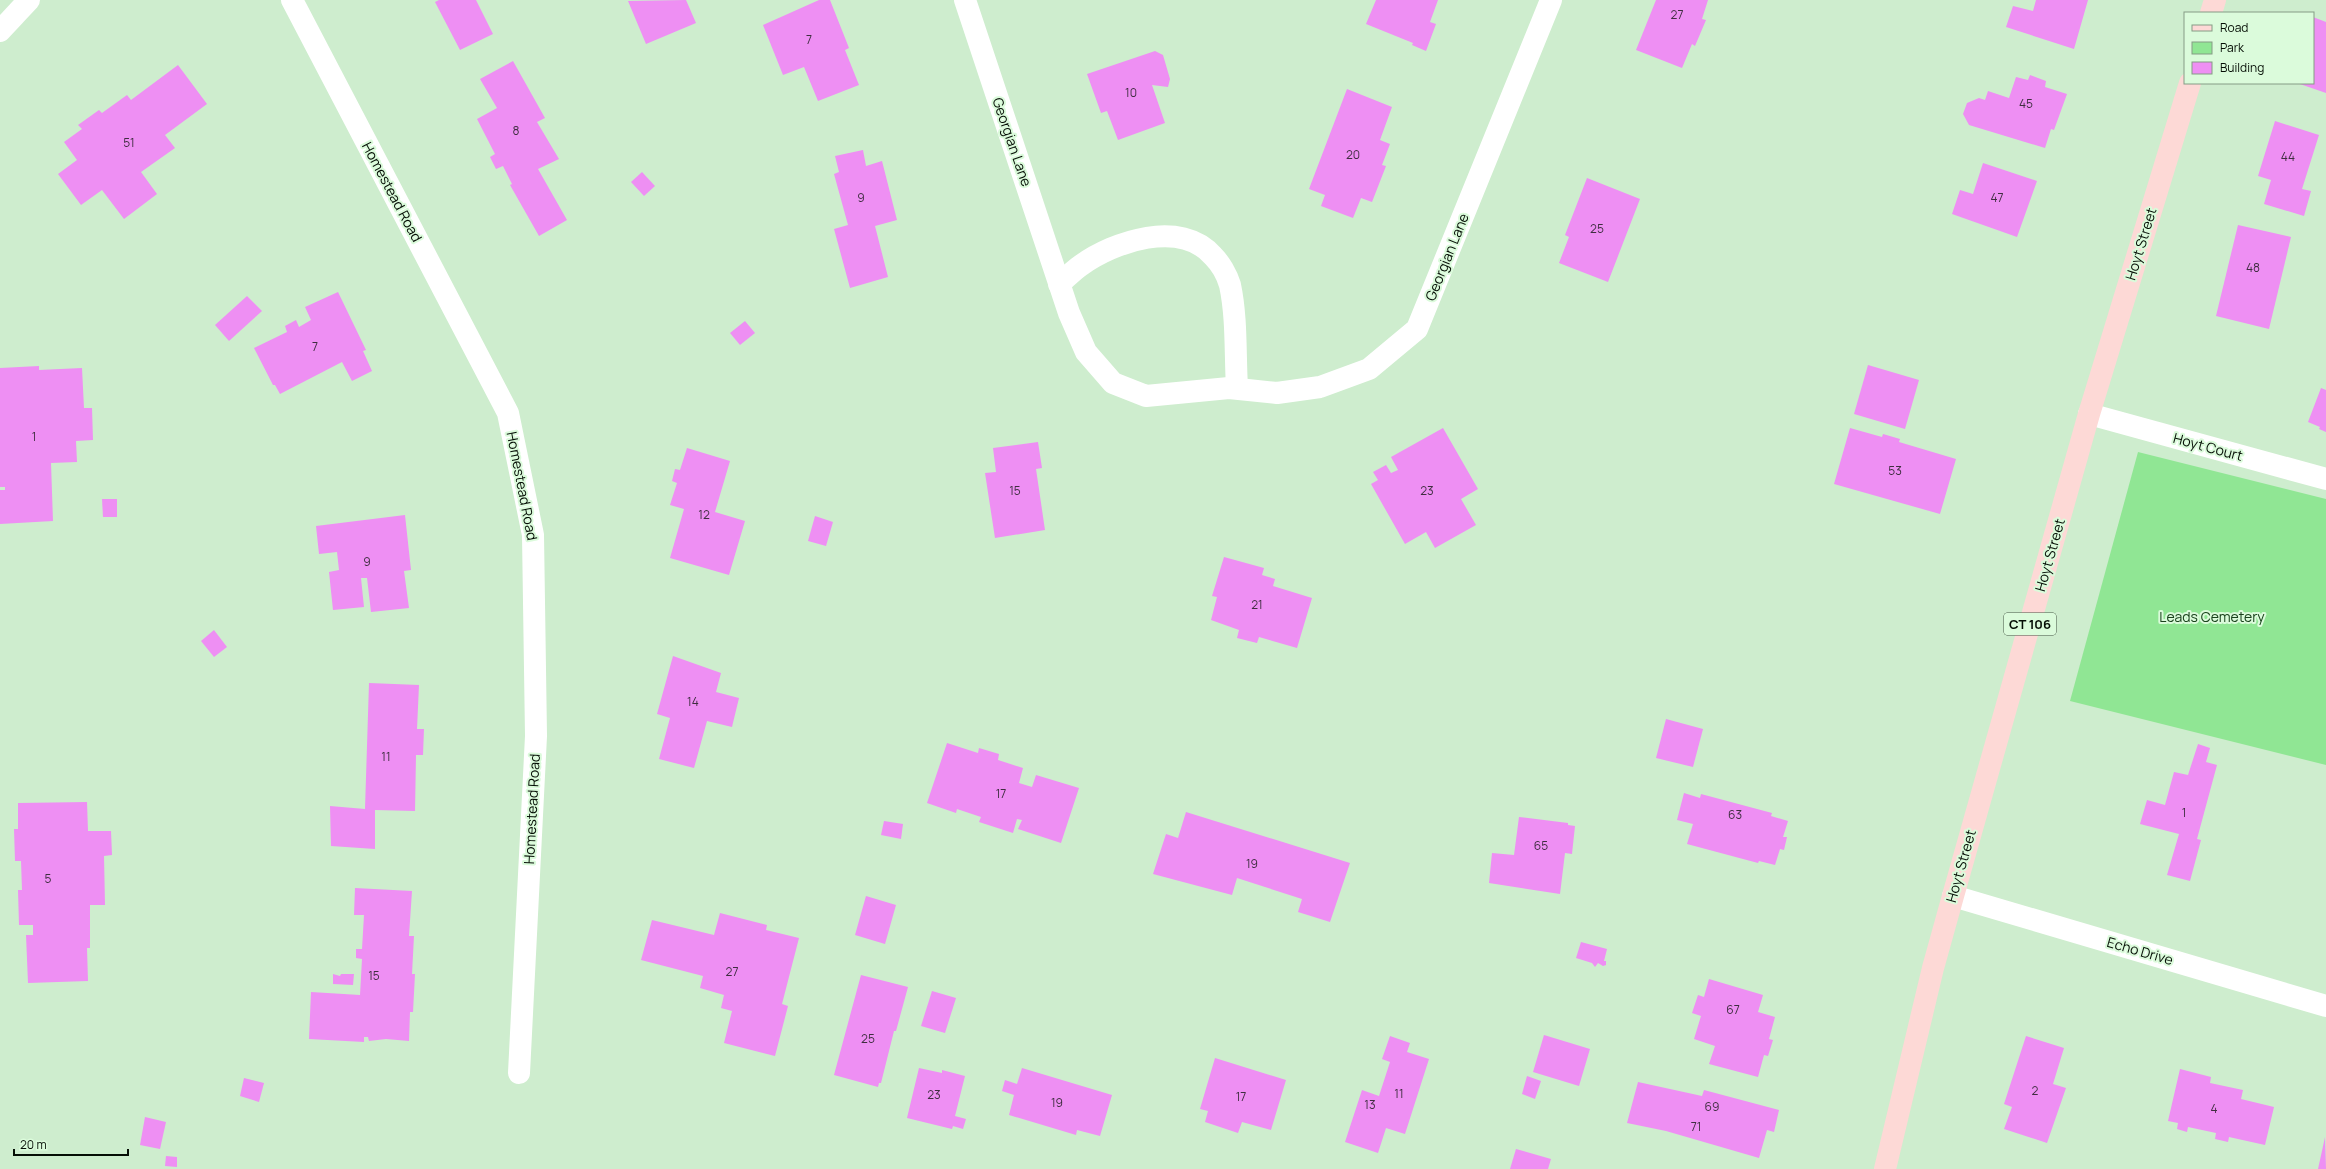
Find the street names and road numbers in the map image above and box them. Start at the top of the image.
street label: Georgian Lane [988,95,1037,189]
street label: Homestead Road [358,138,427,245]
street label: Hoyt Street [2120,205,2161,283]
street label: Georgian Lane [1420,210,1473,303]
street label: Hoyt Court [2171,428,2245,465]
street label: Homestead Road [503,430,542,542]
street label: Hoyt Street [2030,516,2069,594]
road number: CT 106 [2004,613,2056,635]
street label: Homestead Road [519,753,544,865]
street label: Hoyt Street [1941,827,1980,905]
street label: Echo Drive [2105,932,2175,969]

